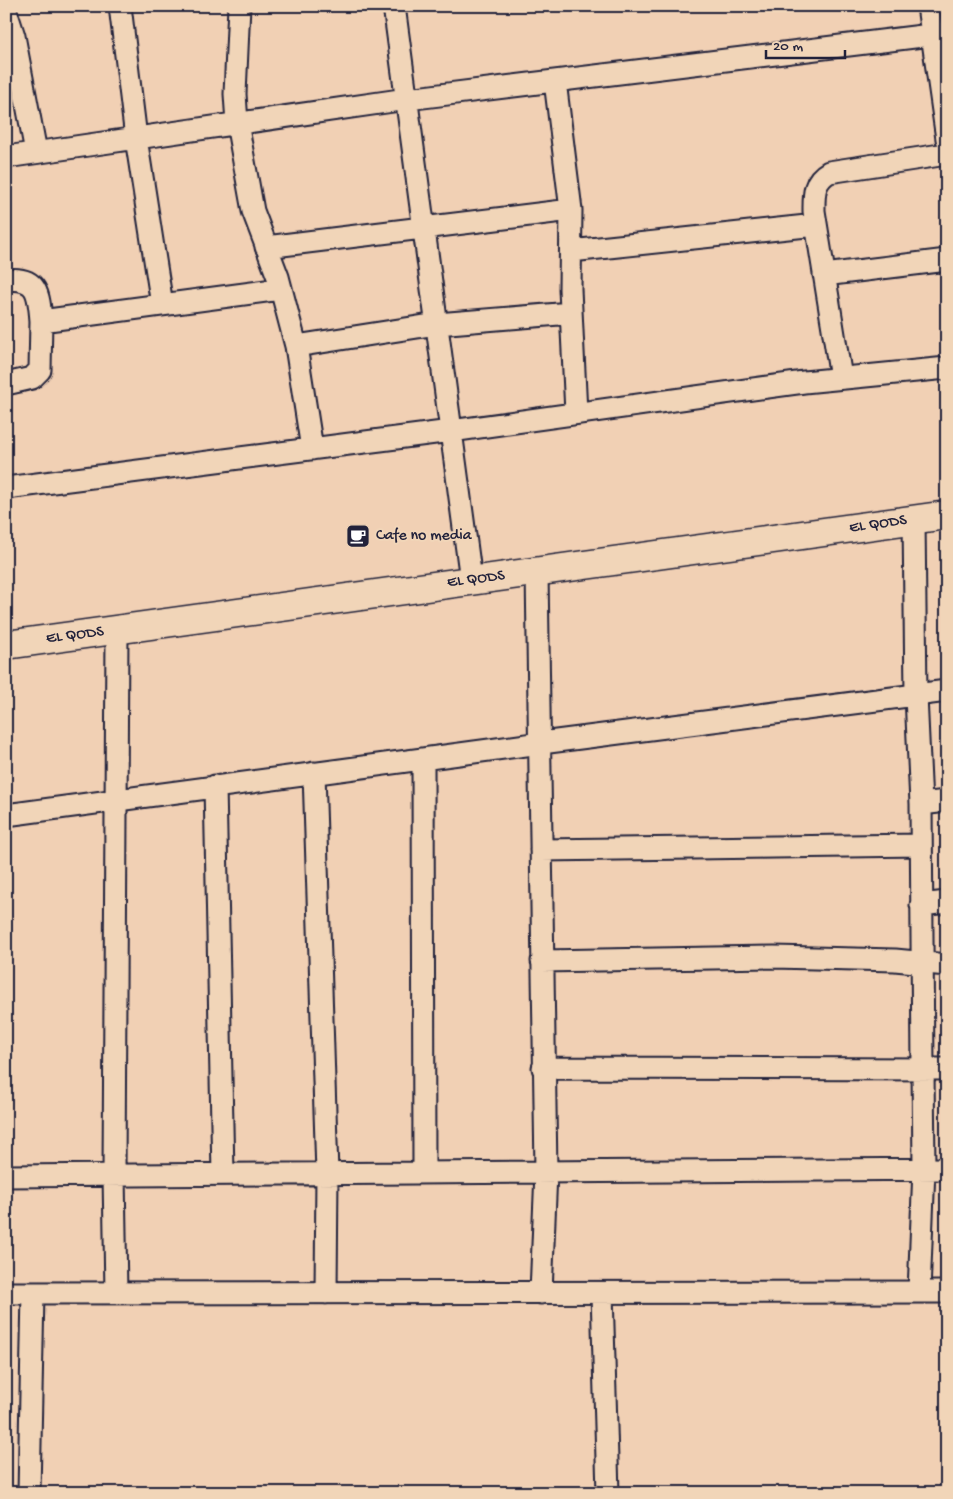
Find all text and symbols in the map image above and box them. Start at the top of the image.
scale bar [766,28,844,60]
text: 20 m [773,38,803,56]
street label: EL QODS [848,511,909,538]
cafe icon: Cafe no media [345,523,371,549]
place label: Cafe no media [376,527,473,546]
street label: EL QODS [446,567,506,593]
street label: EL QODS [45,623,105,649]

